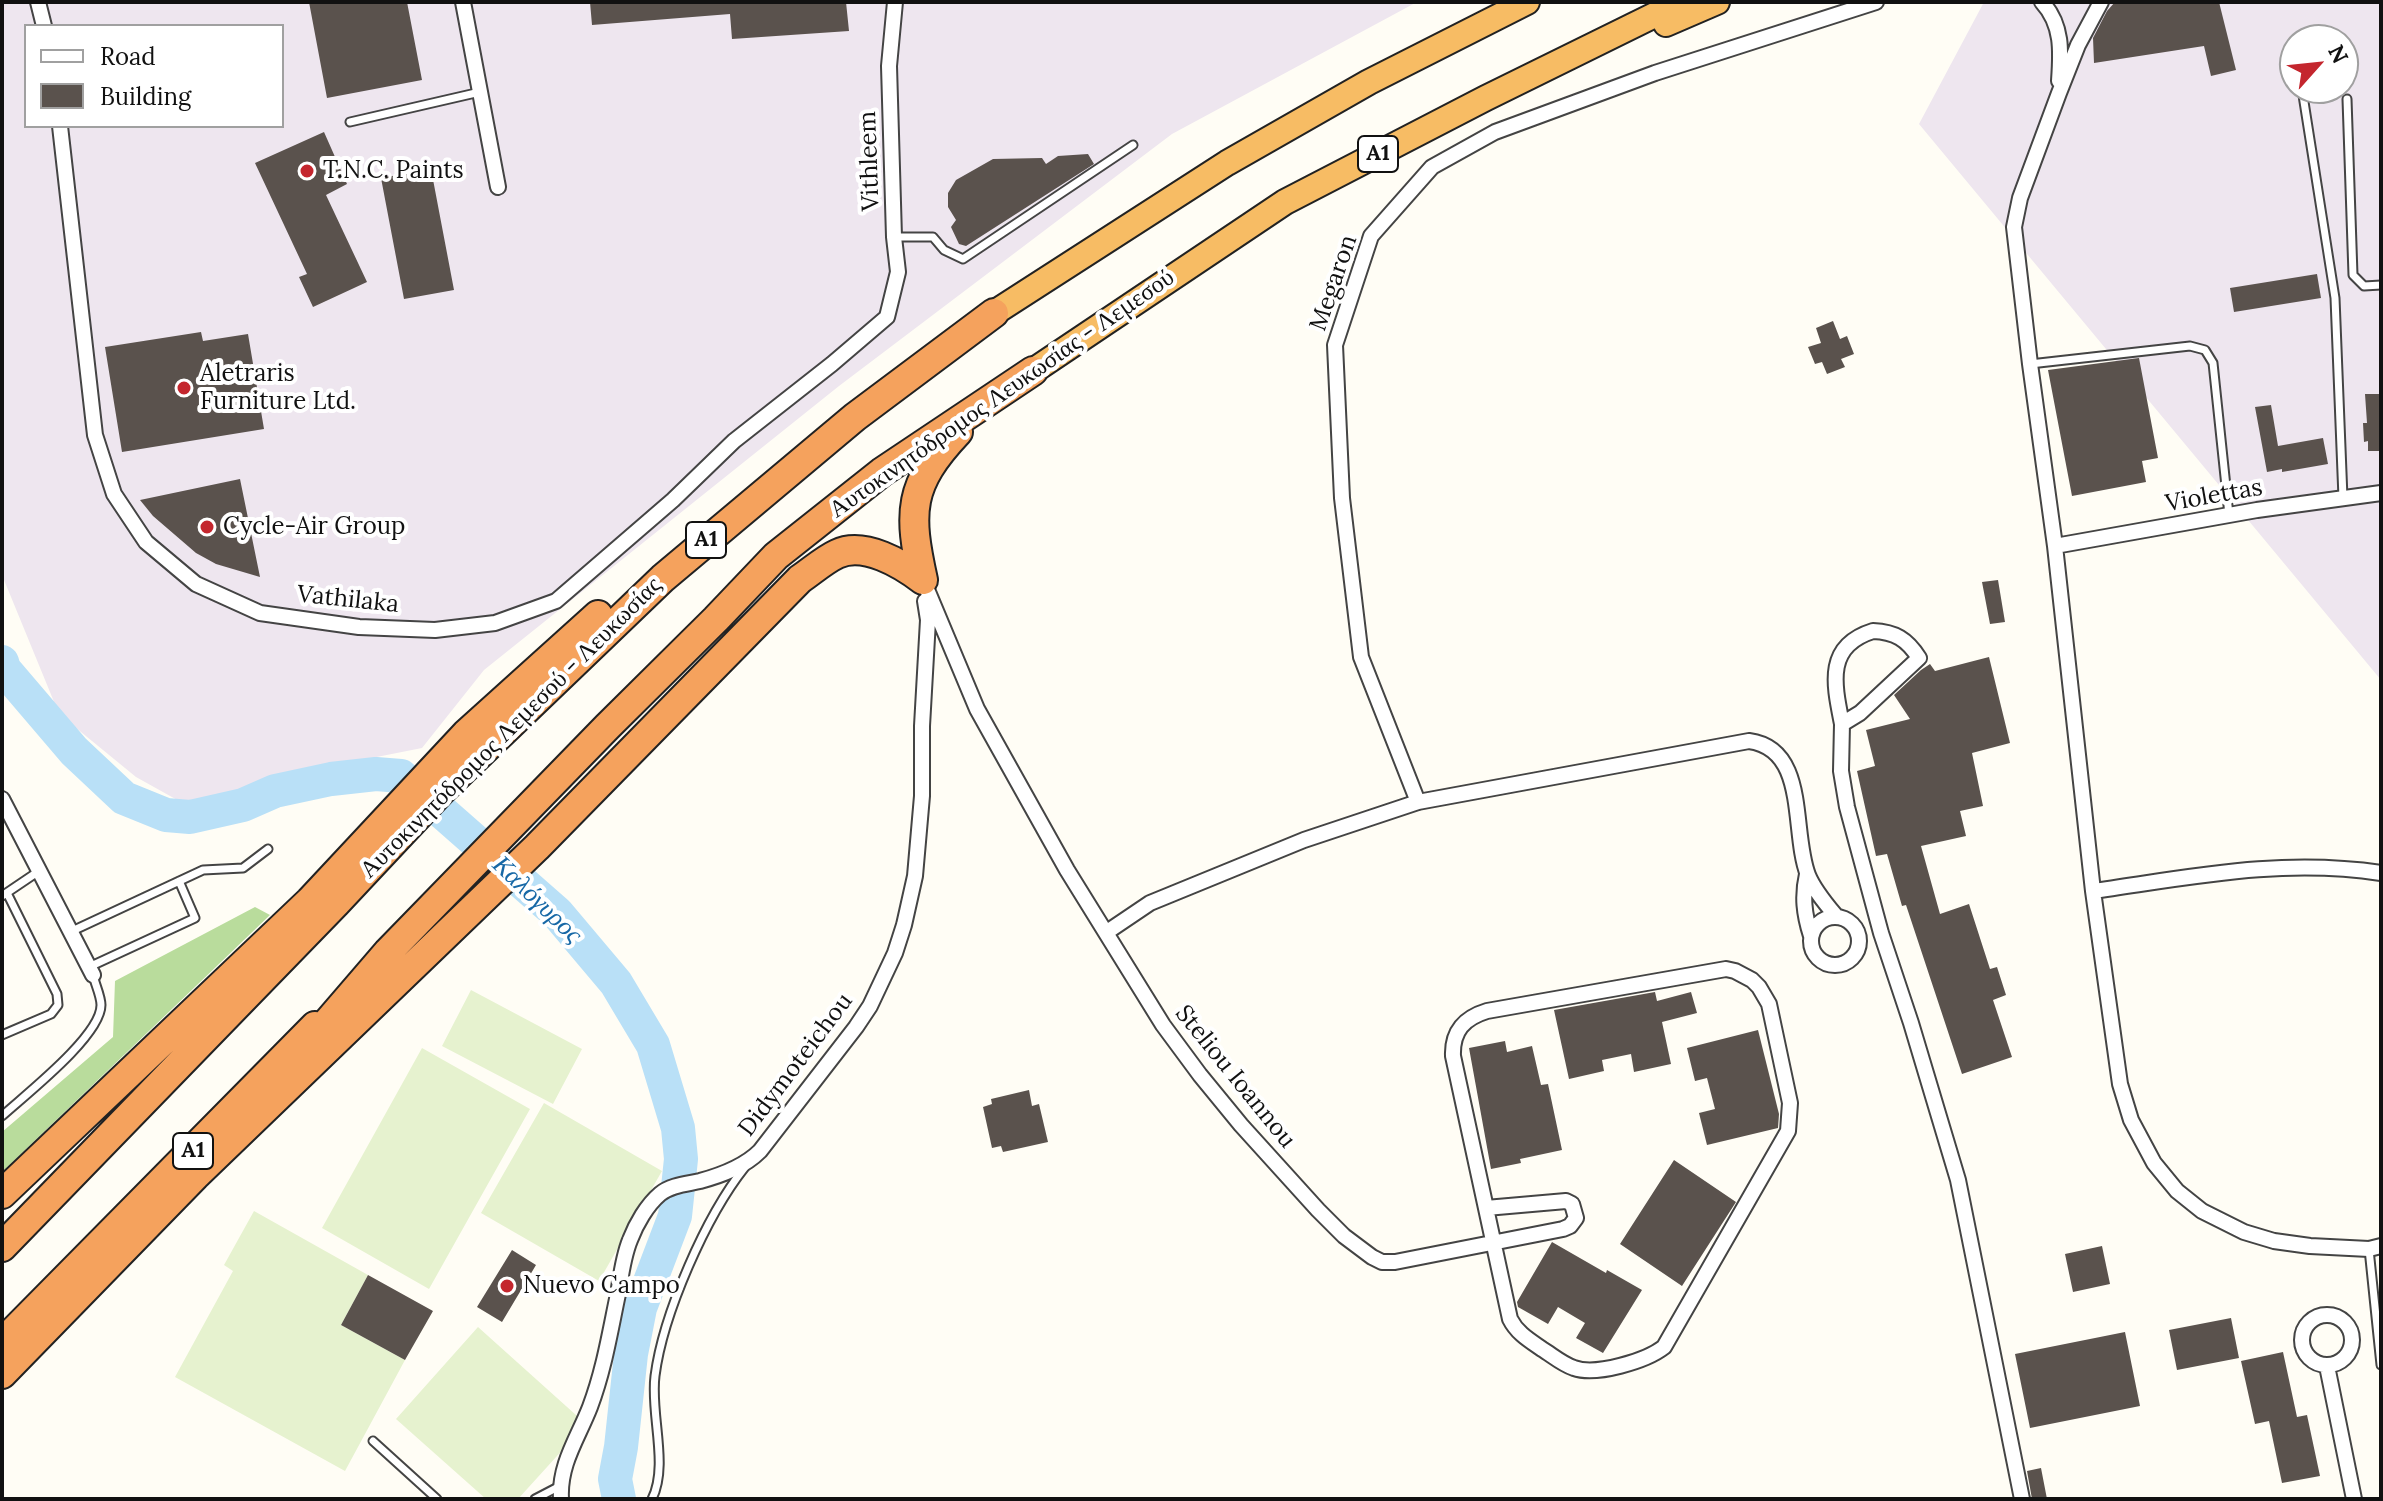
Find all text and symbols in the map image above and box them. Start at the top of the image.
legend [24,24,284,128]
north arrow [2279,24,2359,104]
text: N [2322,40,2355,68]
text: Road [100,41,156,72]
text: Building [100,81,191,112]
street label: Vithleem [854,111,886,211]
road number: A1 [1358,136,1398,172]
place label: T.N.C. Paints [323,157,464,185]
marker: T.N.C. Paints [298,162,316,180]
street label: Megaron [1304,231,1364,335]
street label: Αυτοκινητόδρομος Λευκωσίας - Λεμεσού [824,263,1180,525]
place label: Aletraris Furniture Ltd. [200,360,356,416]
marker: Aletraris Furniture Ltd. [175,379,193,397]
street label: Violettas [2163,473,2265,519]
place label: Cycle-Air Group [223,513,405,541]
marker: Cycle-Air Group [198,518,216,536]
road number: A1 [686,522,726,558]
street label: Αυτοκινητόδρομος Λεμεσού - Λευκωσίας [354,571,668,885]
street label: Vathilaka [296,580,400,620]
water label: Καλόγυρος [486,850,588,950]
street label: Didymoteichou [733,988,859,1142]
street label: Steliou Ioannou [1169,1000,1301,1154]
road number: A1 [173,1133,213,1169]
place label: Nuevo Campo [523,1272,680,1300]
marker: Nuevo Campo [498,1277,516,1295]

